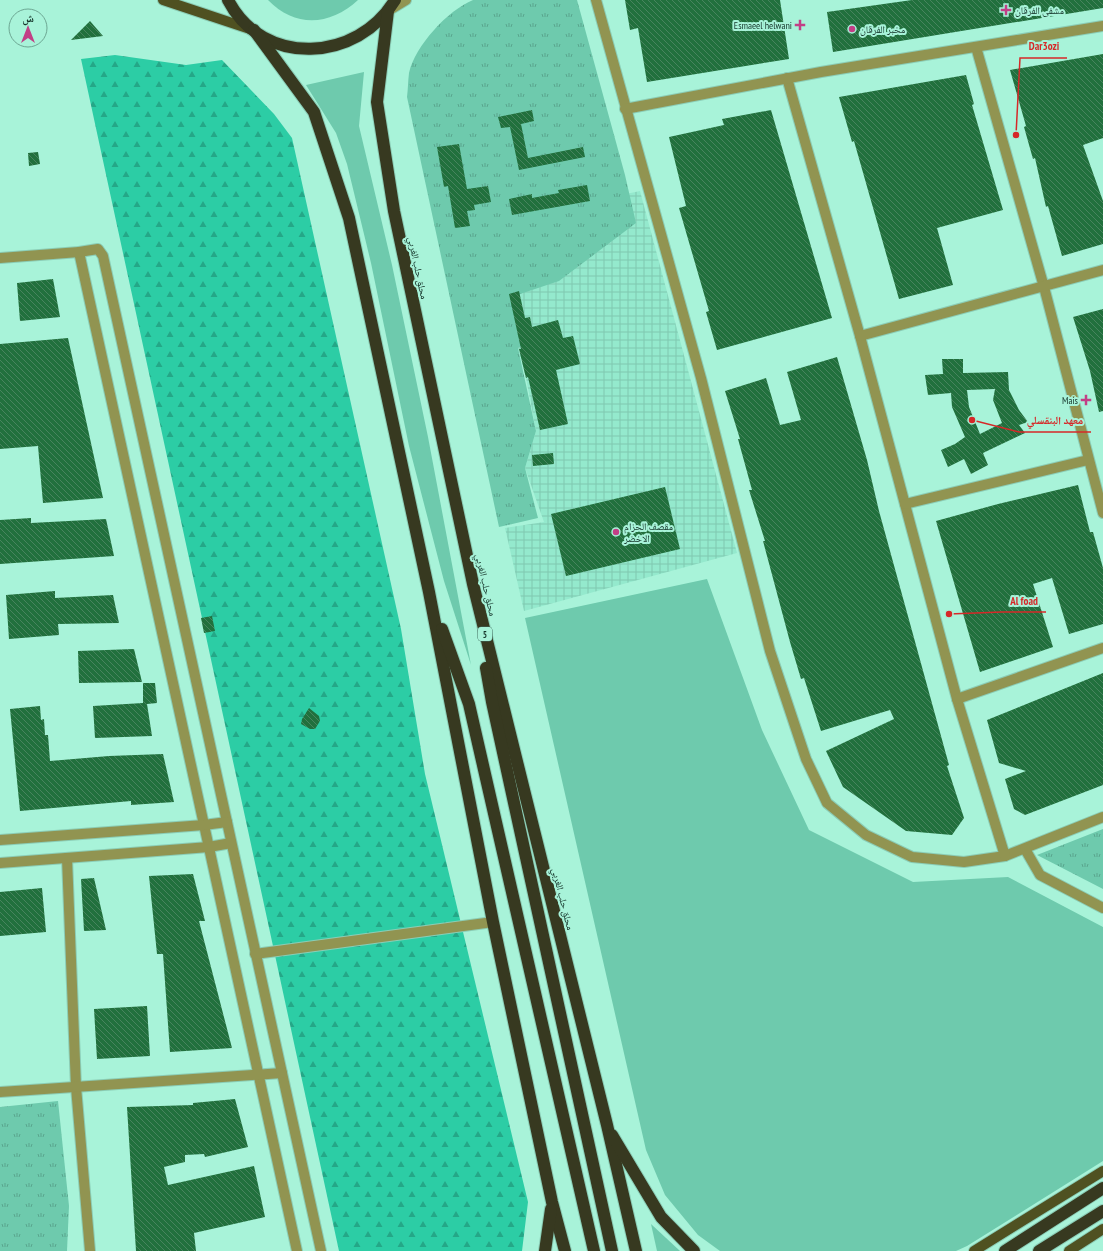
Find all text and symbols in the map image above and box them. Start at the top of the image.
marker: مشفى الفرقان [1000,4,1012,16]
place label: مشفى الفرقان [1015,4,1064,17]
north arrow [8,8,48,48]
text: ش [22,11,34,26]
place label: Esmaeel helwani [734,19,792,32]
marker: Esmaeel helwani [795,20,805,30]
place label: مخبر الفرقان [860,23,906,36]
marker: مخبر الفرقان [847,24,857,34]
callout: Dar3ozi [1020,35,1067,58]
text: Dar3ozi [1029,39,1060,53]
street label: محلق حلب الغربي [404,236,431,301]
place label: Mais [1062,394,1079,407]
marker: Mais [1081,395,1091,405]
callout: معهد البنقسلي [1019,409,1091,432]
text: معهد البنقسلي [1027,413,1083,429]
place label: مقصف الحزام الاخضر [623,520,673,545]
marker: مقصف الحزام الاخضر [611,527,621,537]
street label: محلق حلب الغربي [471,553,500,618]
callout: Al foad [1002,589,1046,612]
text: Al foad [1009,594,1038,608]
road number: 5 [478,627,492,641]
street label: محلق حلب الغربي [548,867,577,932]

